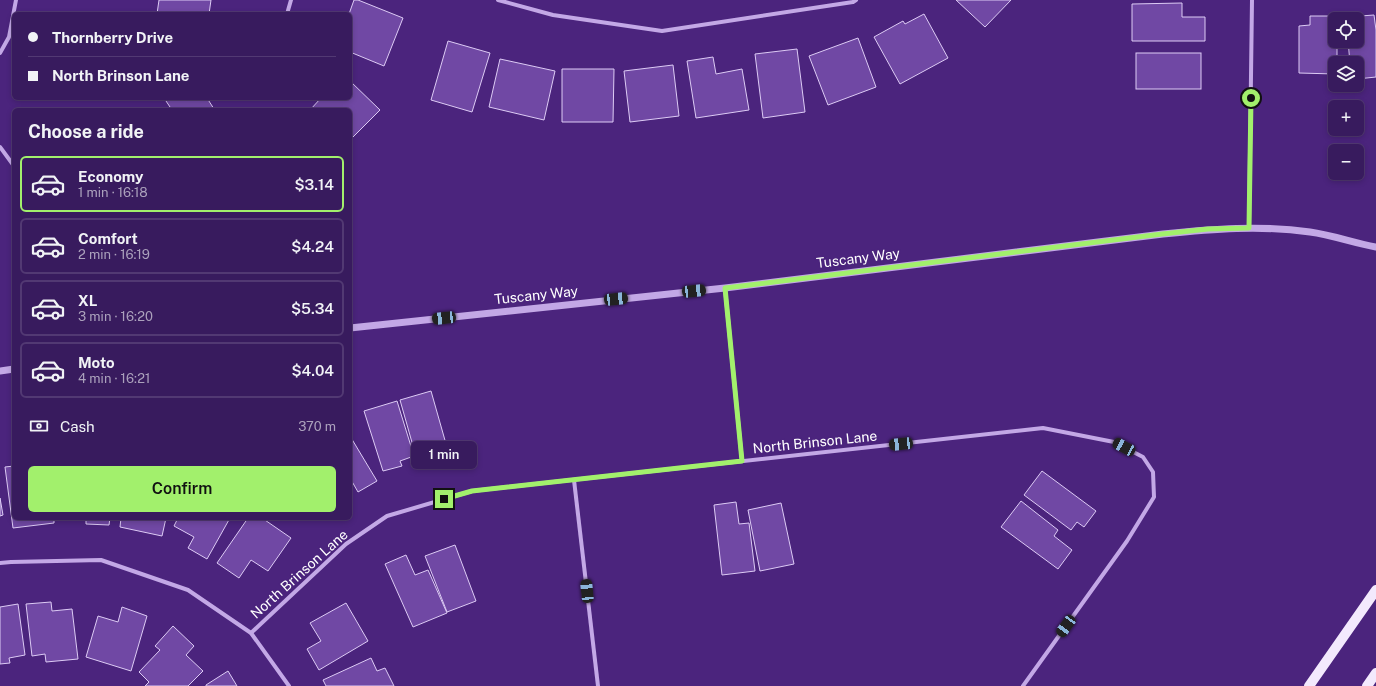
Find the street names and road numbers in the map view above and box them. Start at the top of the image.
street label: Tuscany Way [815,245,901,271]
street label: Tuscany Way [493,283,579,307]
street label: North Brinson Lane [752,427,878,456]
street label: North Brinson Lane [247,526,351,622]

